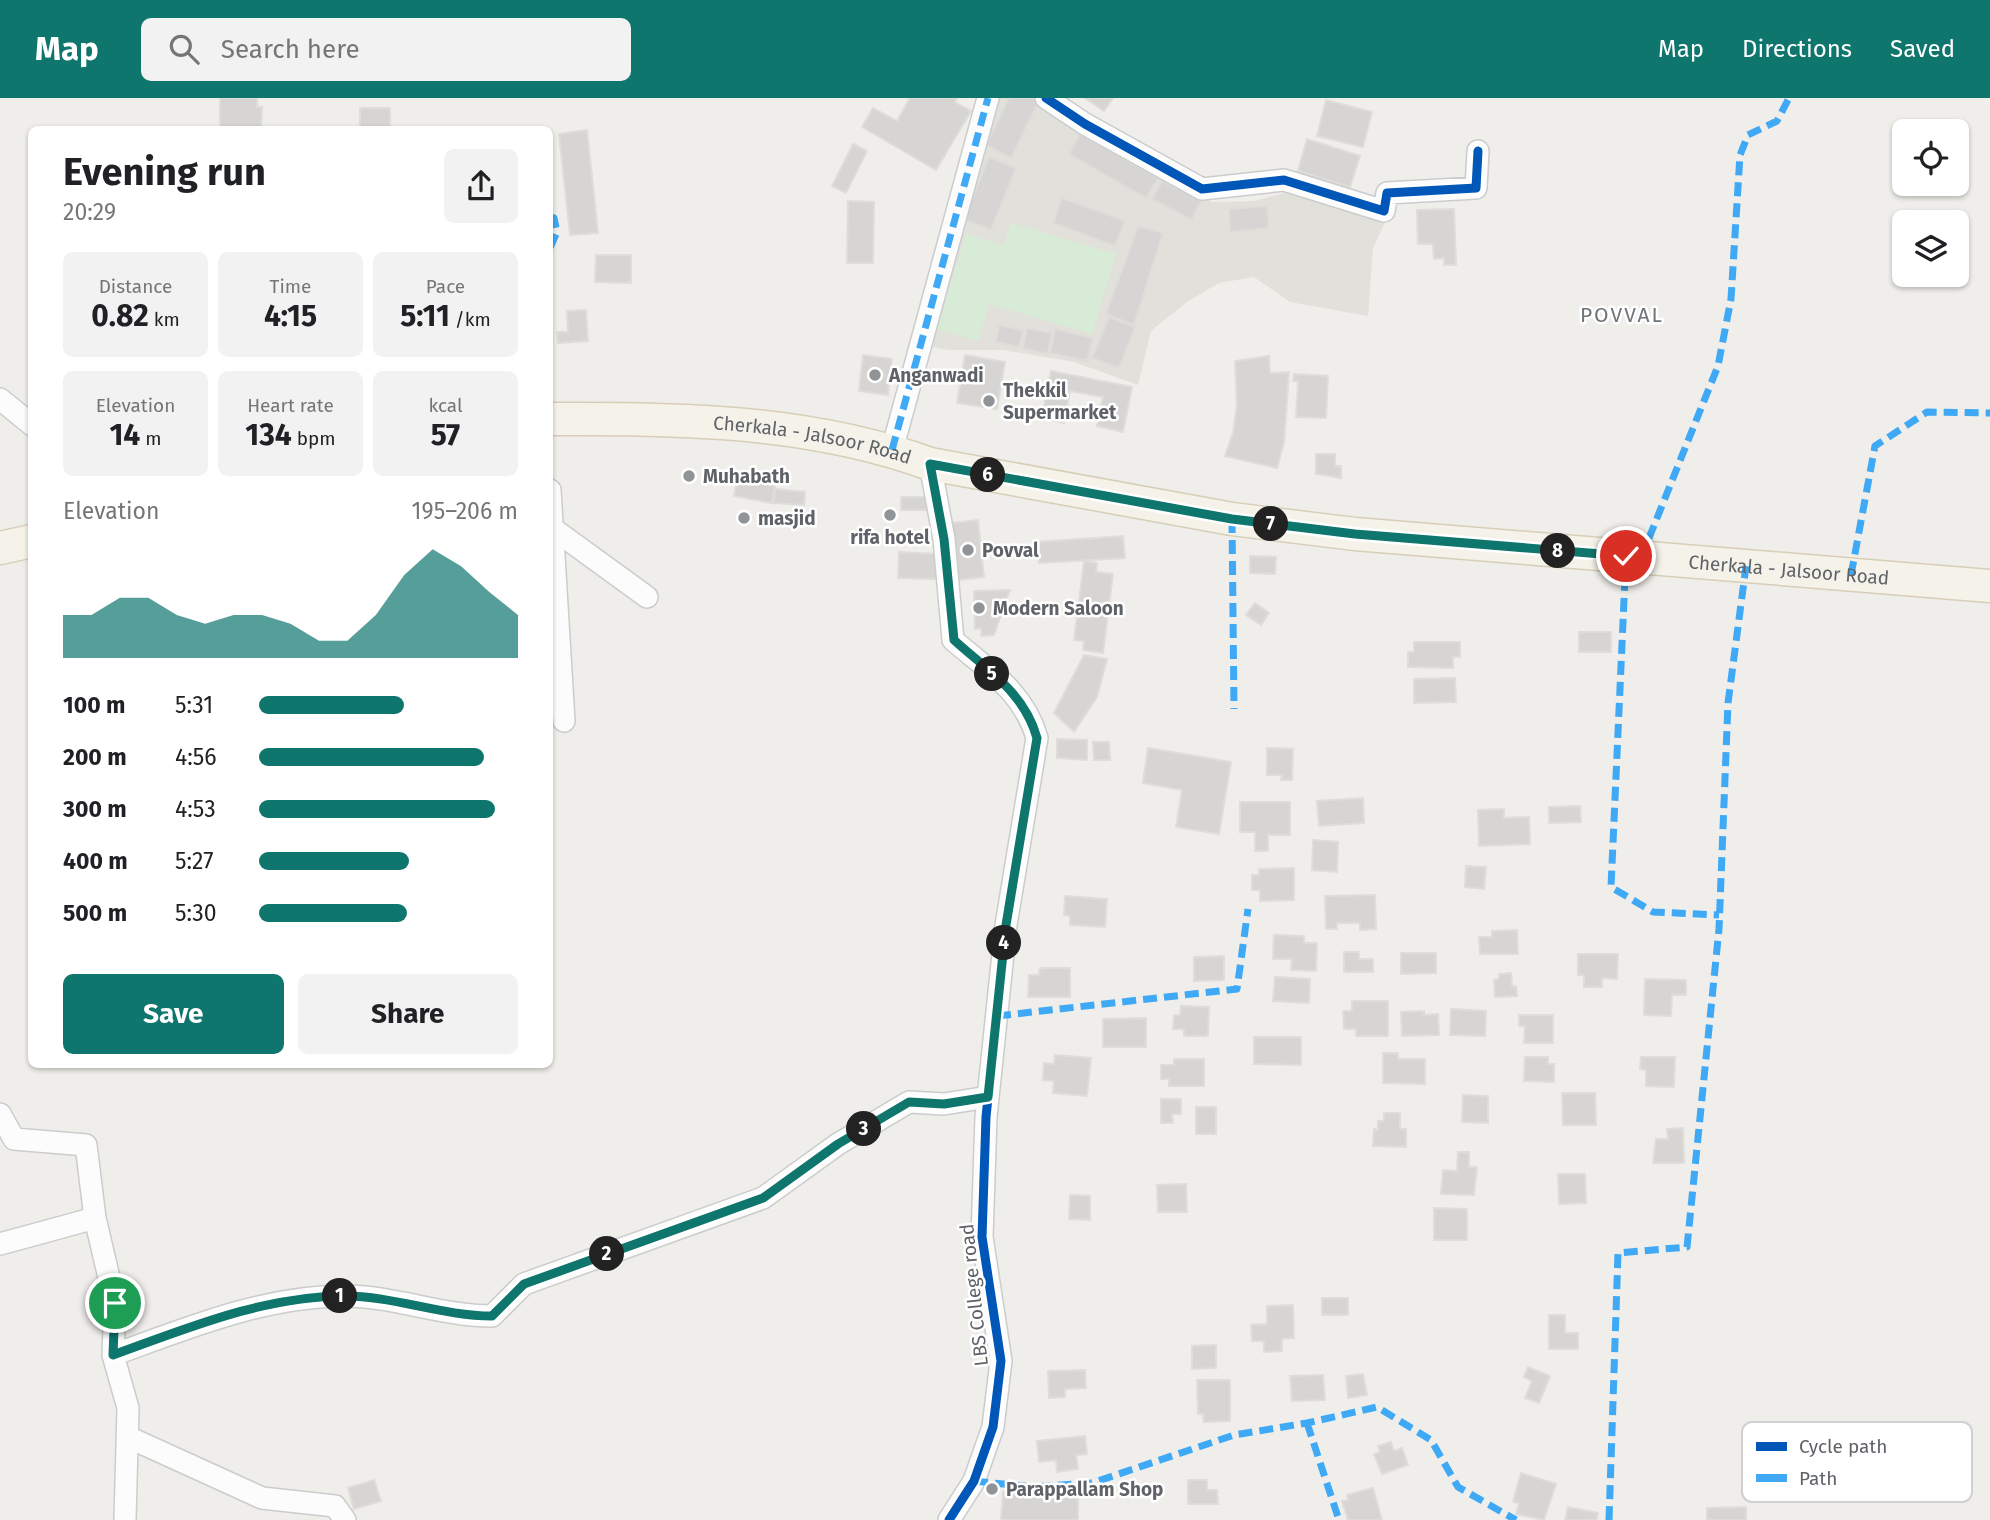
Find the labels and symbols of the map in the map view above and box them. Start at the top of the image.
district label: POVVAL [1580,302,1664,328]
place label: Anganwadi [888,364,984,387]
marker: Anganwadi [867,367,883,383]
place label: Thekkil Supermarket [1003,379,1117,424]
marker: Thekkil Supermarket [981,393,997,409]
street label: Cherkala - Jalsoor Road [712,411,914,468]
pin: 6 [970,458,1006,492]
place label: Muhabath [703,465,790,488]
marker: Muhabath [681,468,697,484]
pin: 7 [1254,506,1288,542]
place label: masjid [758,507,816,530]
marker: rifa hotel [882,507,898,523]
marker: masjid [736,510,752,526]
place label: rifa hotel [850,526,930,549]
pin [1596,526,1656,586]
pin: 8 [1540,533,1576,568]
place label: Povval [982,539,1039,562]
marker: Povval [960,542,976,558]
street label: Cherkala - Jalsoor Road [1688,550,1890,589]
place label: Modern Saloon [993,597,1124,620]
marker: Modern Saloon [971,600,987,616]
pin: 5 [974,656,1010,692]
pin: 4 [986,926,1021,960]
pin: 3 [846,1112,882,1146]
street label: LBS College road [955,1223,993,1367]
pin: 2 [590,1236,624,1272]
pin [85,1273,145,1333]
pin: 1 [322,1278,358,1314]
legend [1742,1422,1972,1502]
text: Cycle path [1799,1435,1887,1458]
text: Path [1799,1467,1837,1490]
place label: Parappallam Shop [1006,1478,1163,1501]
marker: Parappallam Shop [984,1481,1000,1497]

